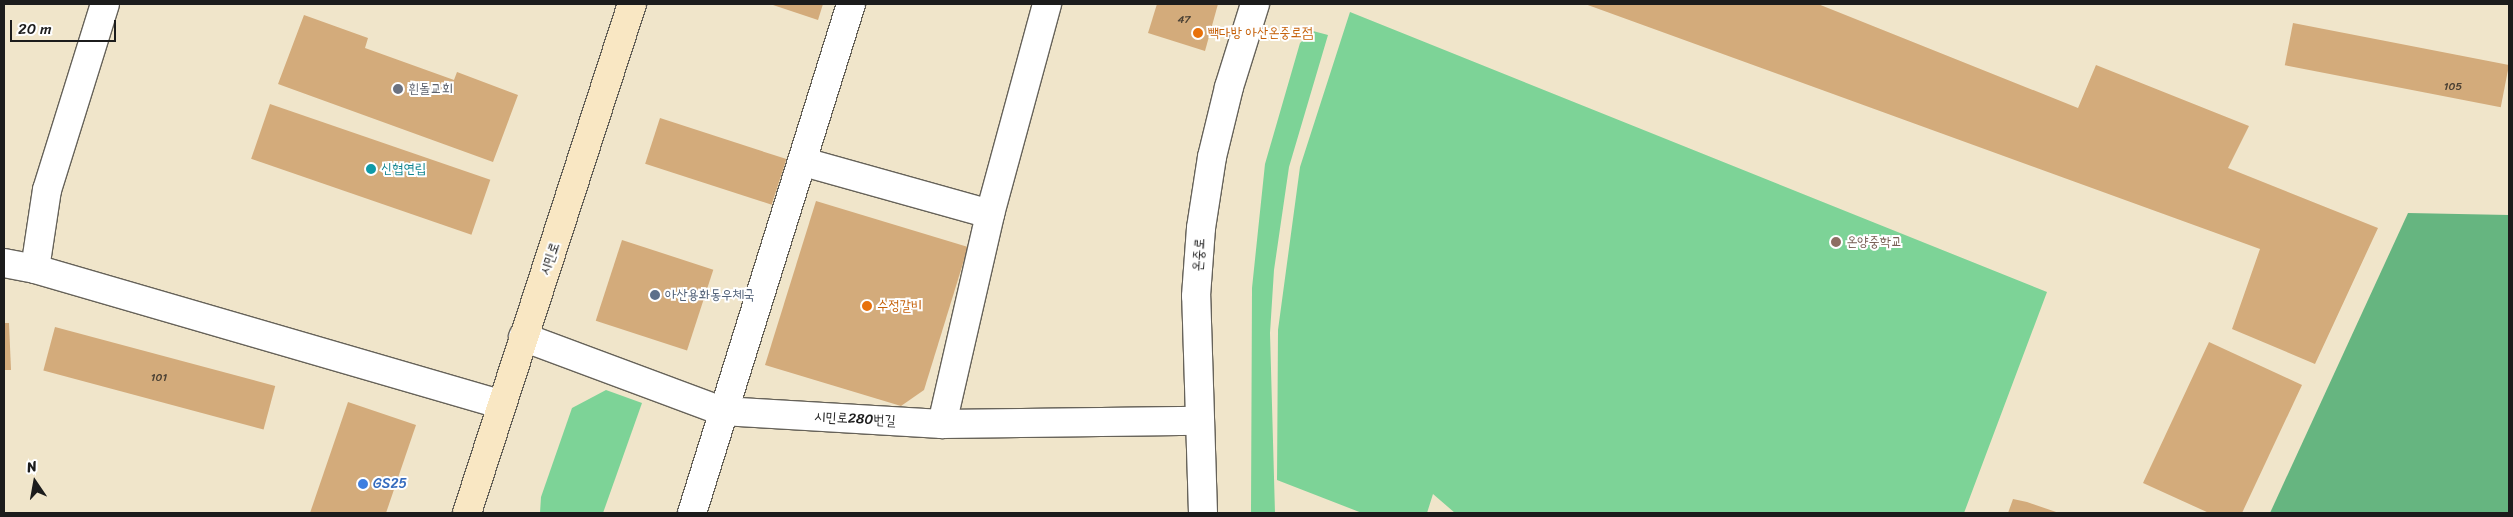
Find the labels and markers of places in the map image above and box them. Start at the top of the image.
place label: 빽다방 아산온중로점 [1208,25,1313,41]
marker: 빽다방 아산온중로점 [1192,27,1204,39]
place label: 흰돌교회 [408,81,453,97]
marker: 흰돌교회 [392,83,404,95]
place label: 신협연립 [381,161,426,177]
marker: 신협연립 [365,163,377,175]
place label: 온양중학교 [1846,234,1902,250]
marker: 온양중학교 [1830,236,1842,248]
place label: 아산용화동우체국 [665,287,755,303]
marker: 아산용화동우체국 [649,289,661,301]
place label: 수정갈비 [877,298,922,314]
marker: 수정갈비 [861,300,873,312]
place label: GS25 [373,476,407,492]
marker: GS25 [357,478,369,490]

